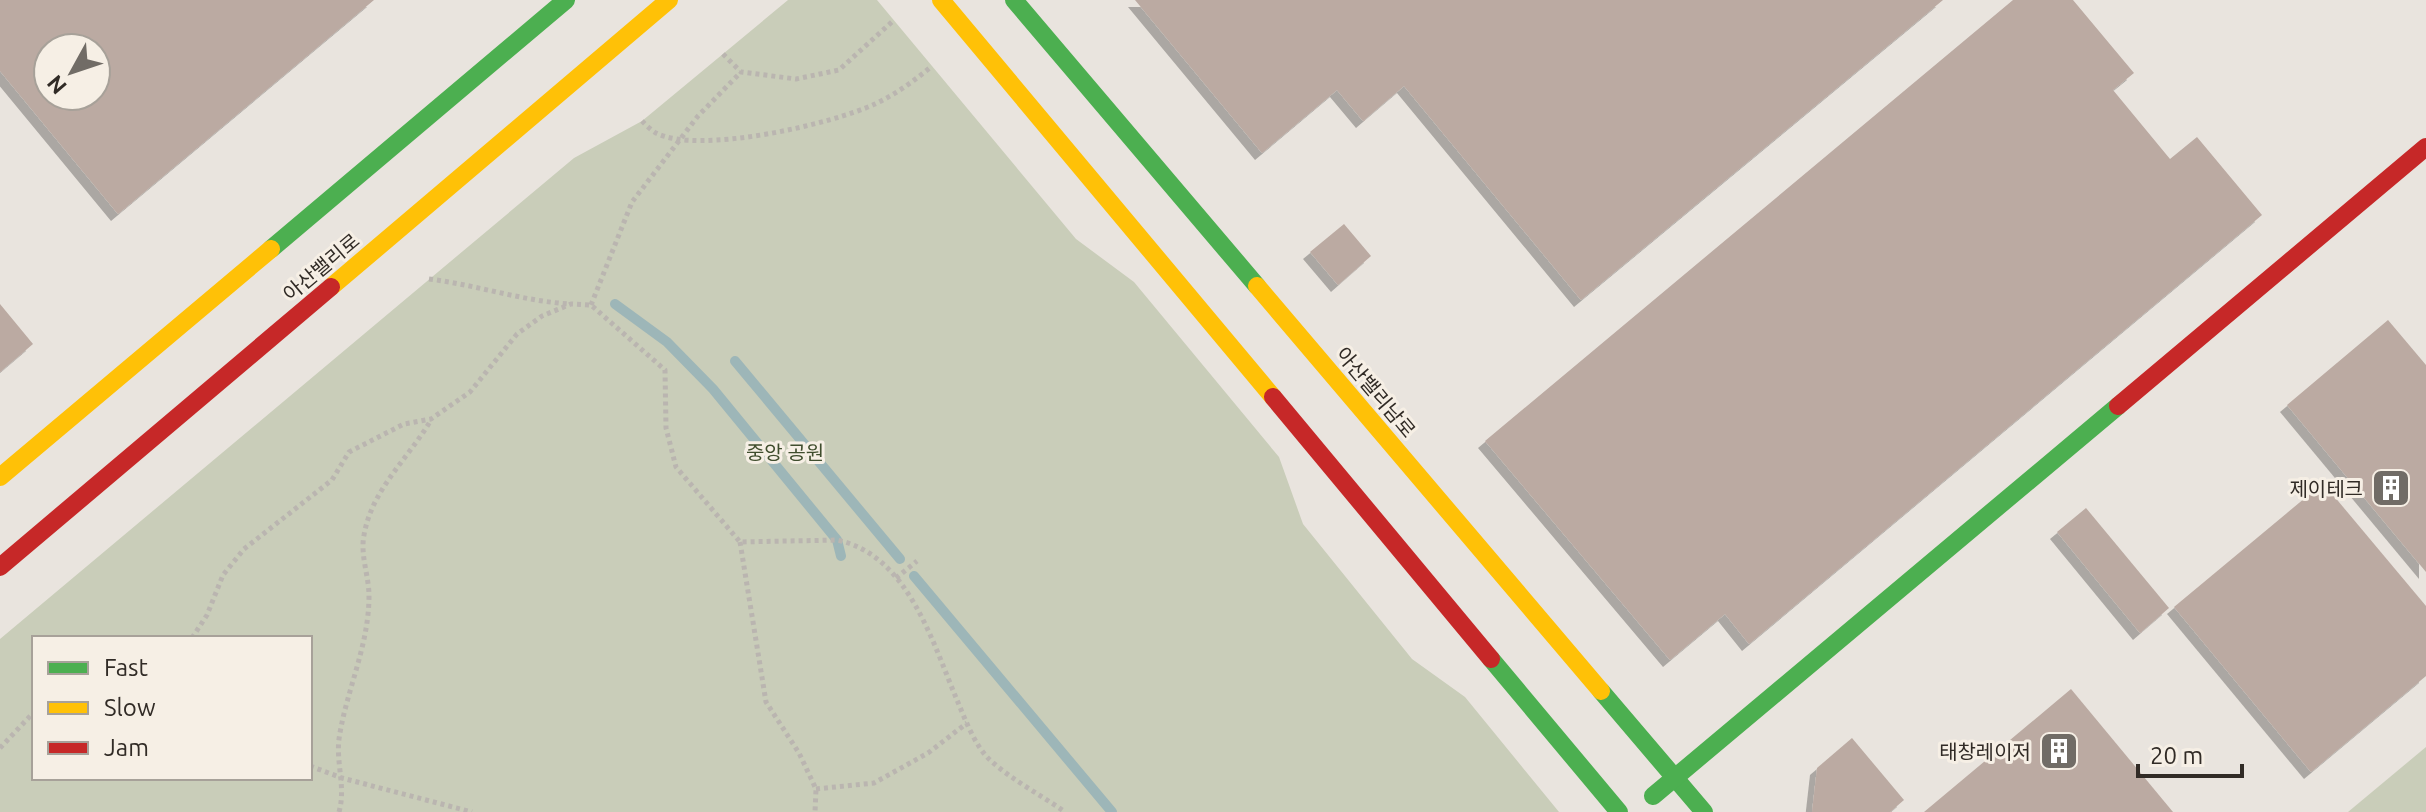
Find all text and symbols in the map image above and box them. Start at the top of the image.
north arrow [32,32,112,112]
text: N [41,71,71,100]
street label: 아산밸리로 [278,229,364,305]
street label: 아산밸리남로 [1332,342,1420,442]
park label: 중앙 공원 [746,441,824,464]
building icon: 제이테크 [2370,467,2412,509]
place label: 제이테크 [2289,477,2363,500]
legend [32,636,312,780]
text: Fast [104,654,148,681]
text: Slow [104,694,156,721]
scale bar [2138,728,2242,778]
building icon: 태창레이저 [2038,730,2080,772]
text: Jam [104,734,149,761]
place label: 태창레이저 [1939,740,2031,763]
text: 20 m [2150,742,2203,769]

